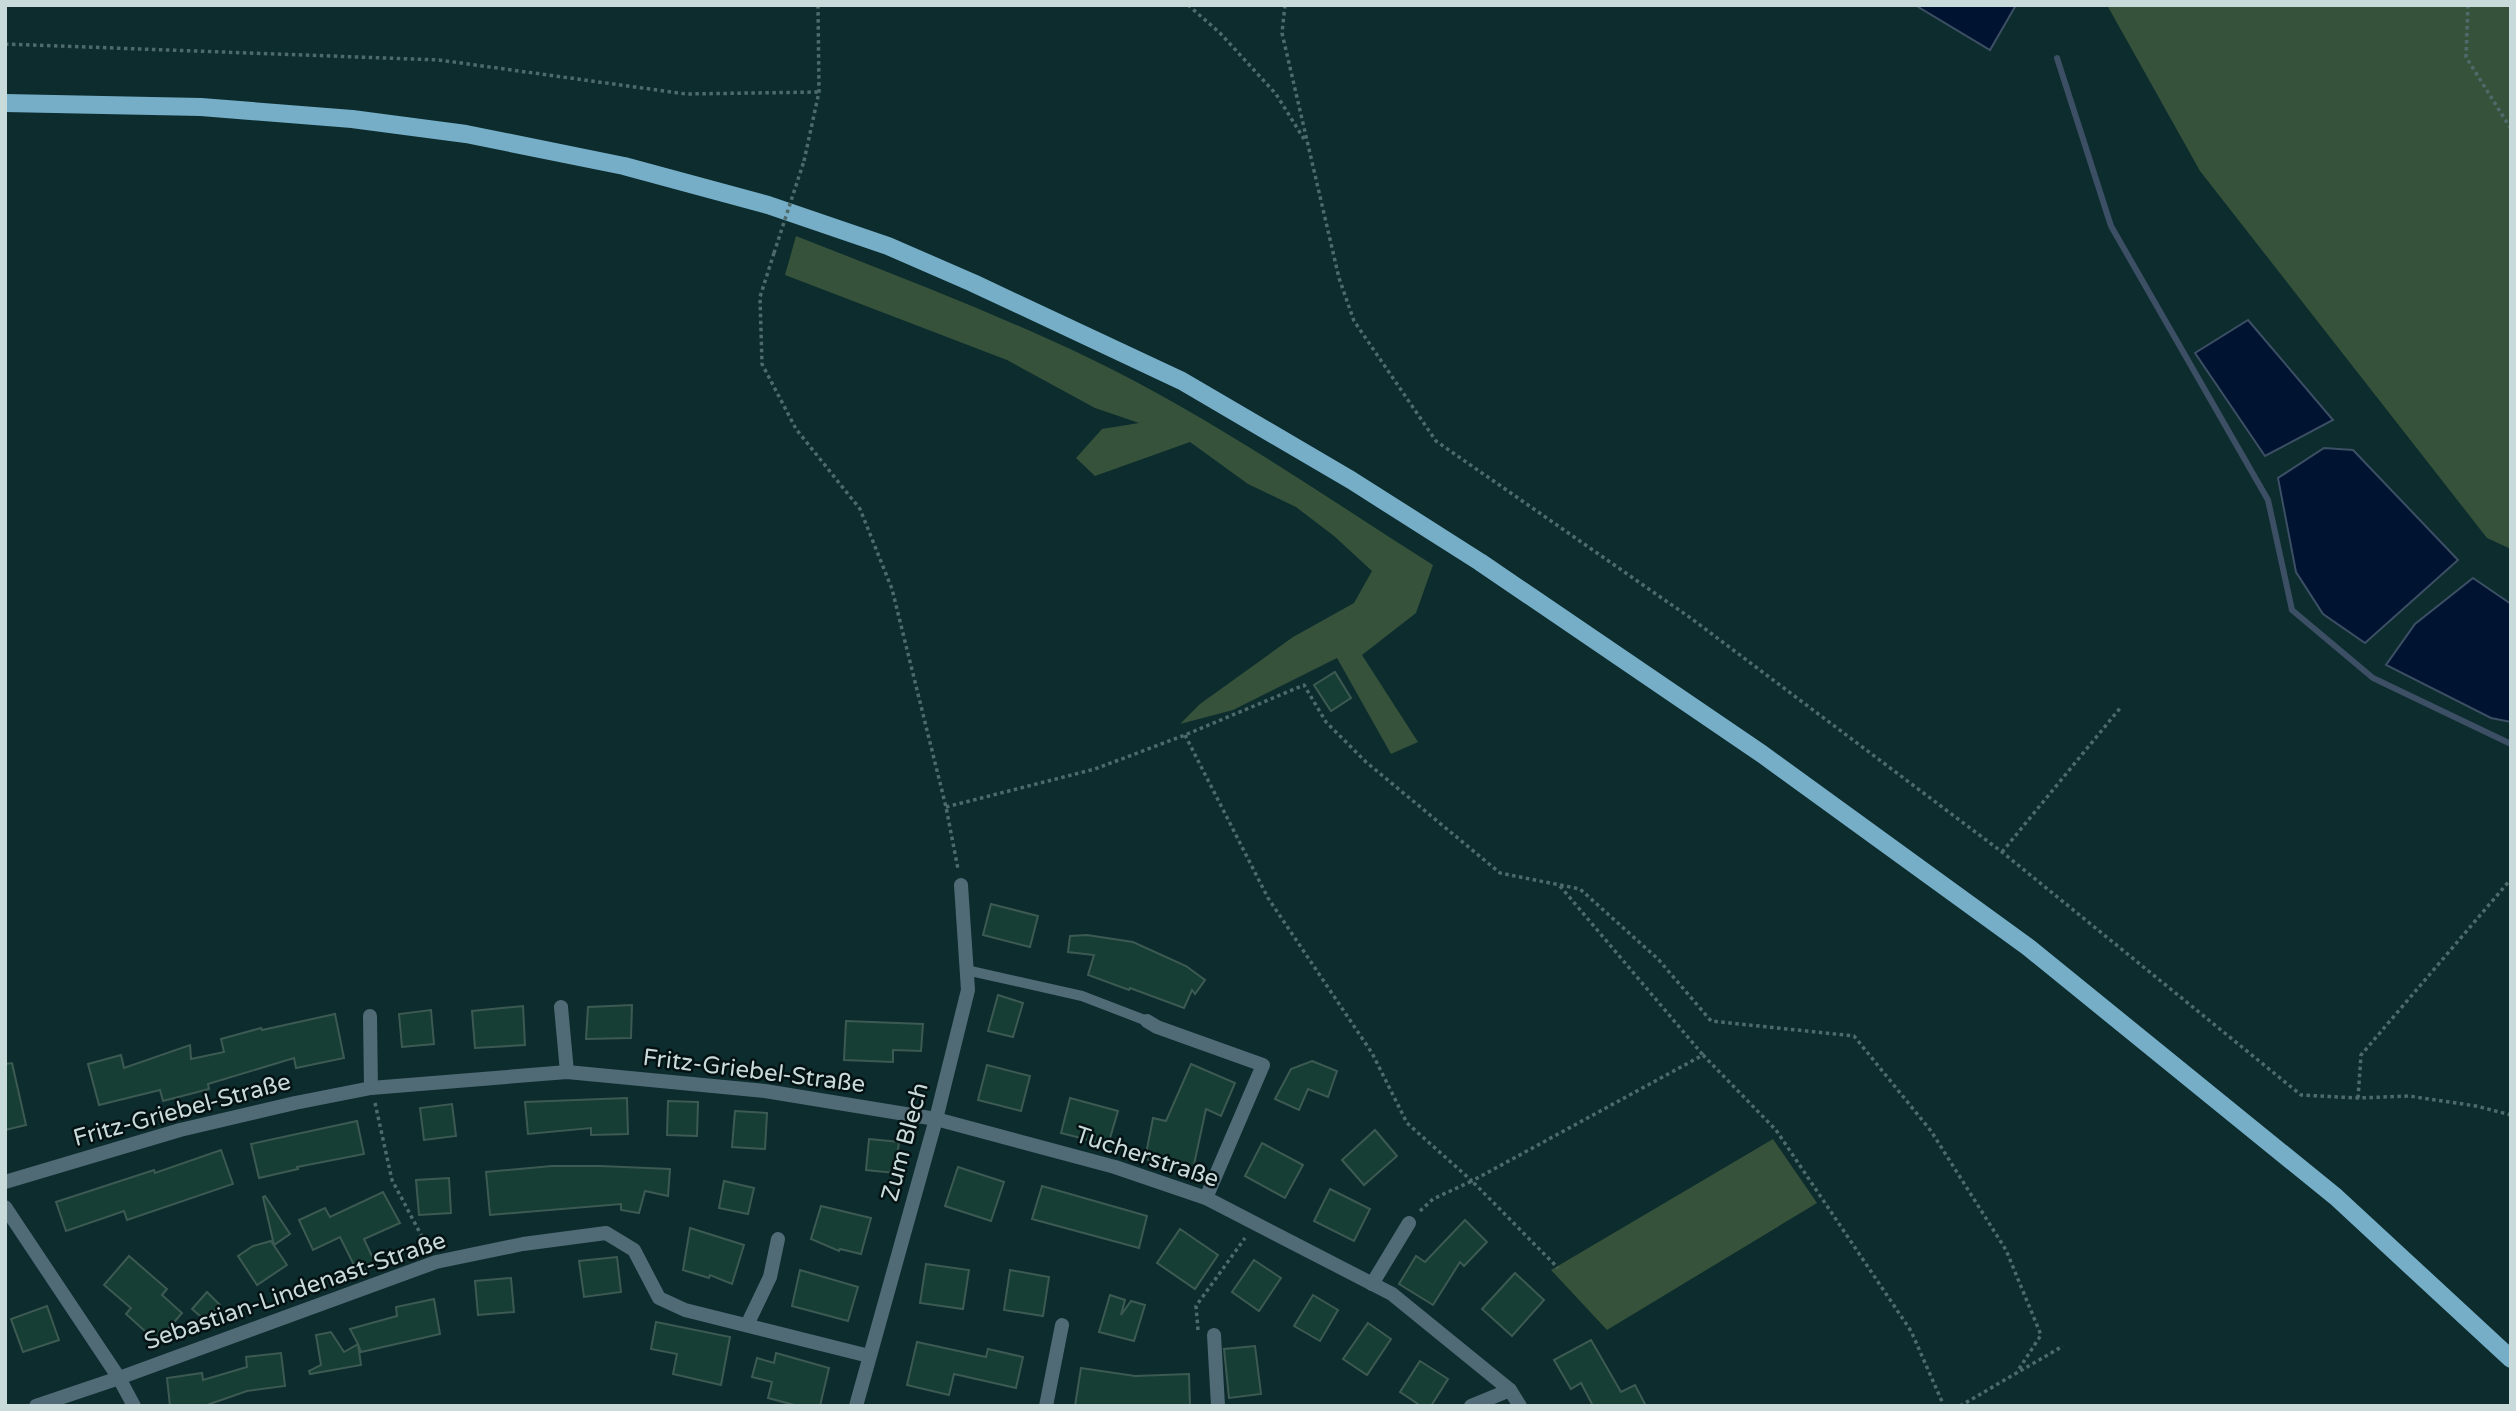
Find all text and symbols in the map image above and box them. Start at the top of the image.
street label: Fritz-Griebel-Straße [641,1043,867,1099]
street label: Fritz-Griebel-Straße [70,1067,294,1153]
street label: Zum Blech [875,1079,935,1205]
street label: Tucherstraße [1071,1120,1223,1194]
street label: Sebastian-Lindenast-Straße [140,1226,450,1356]

